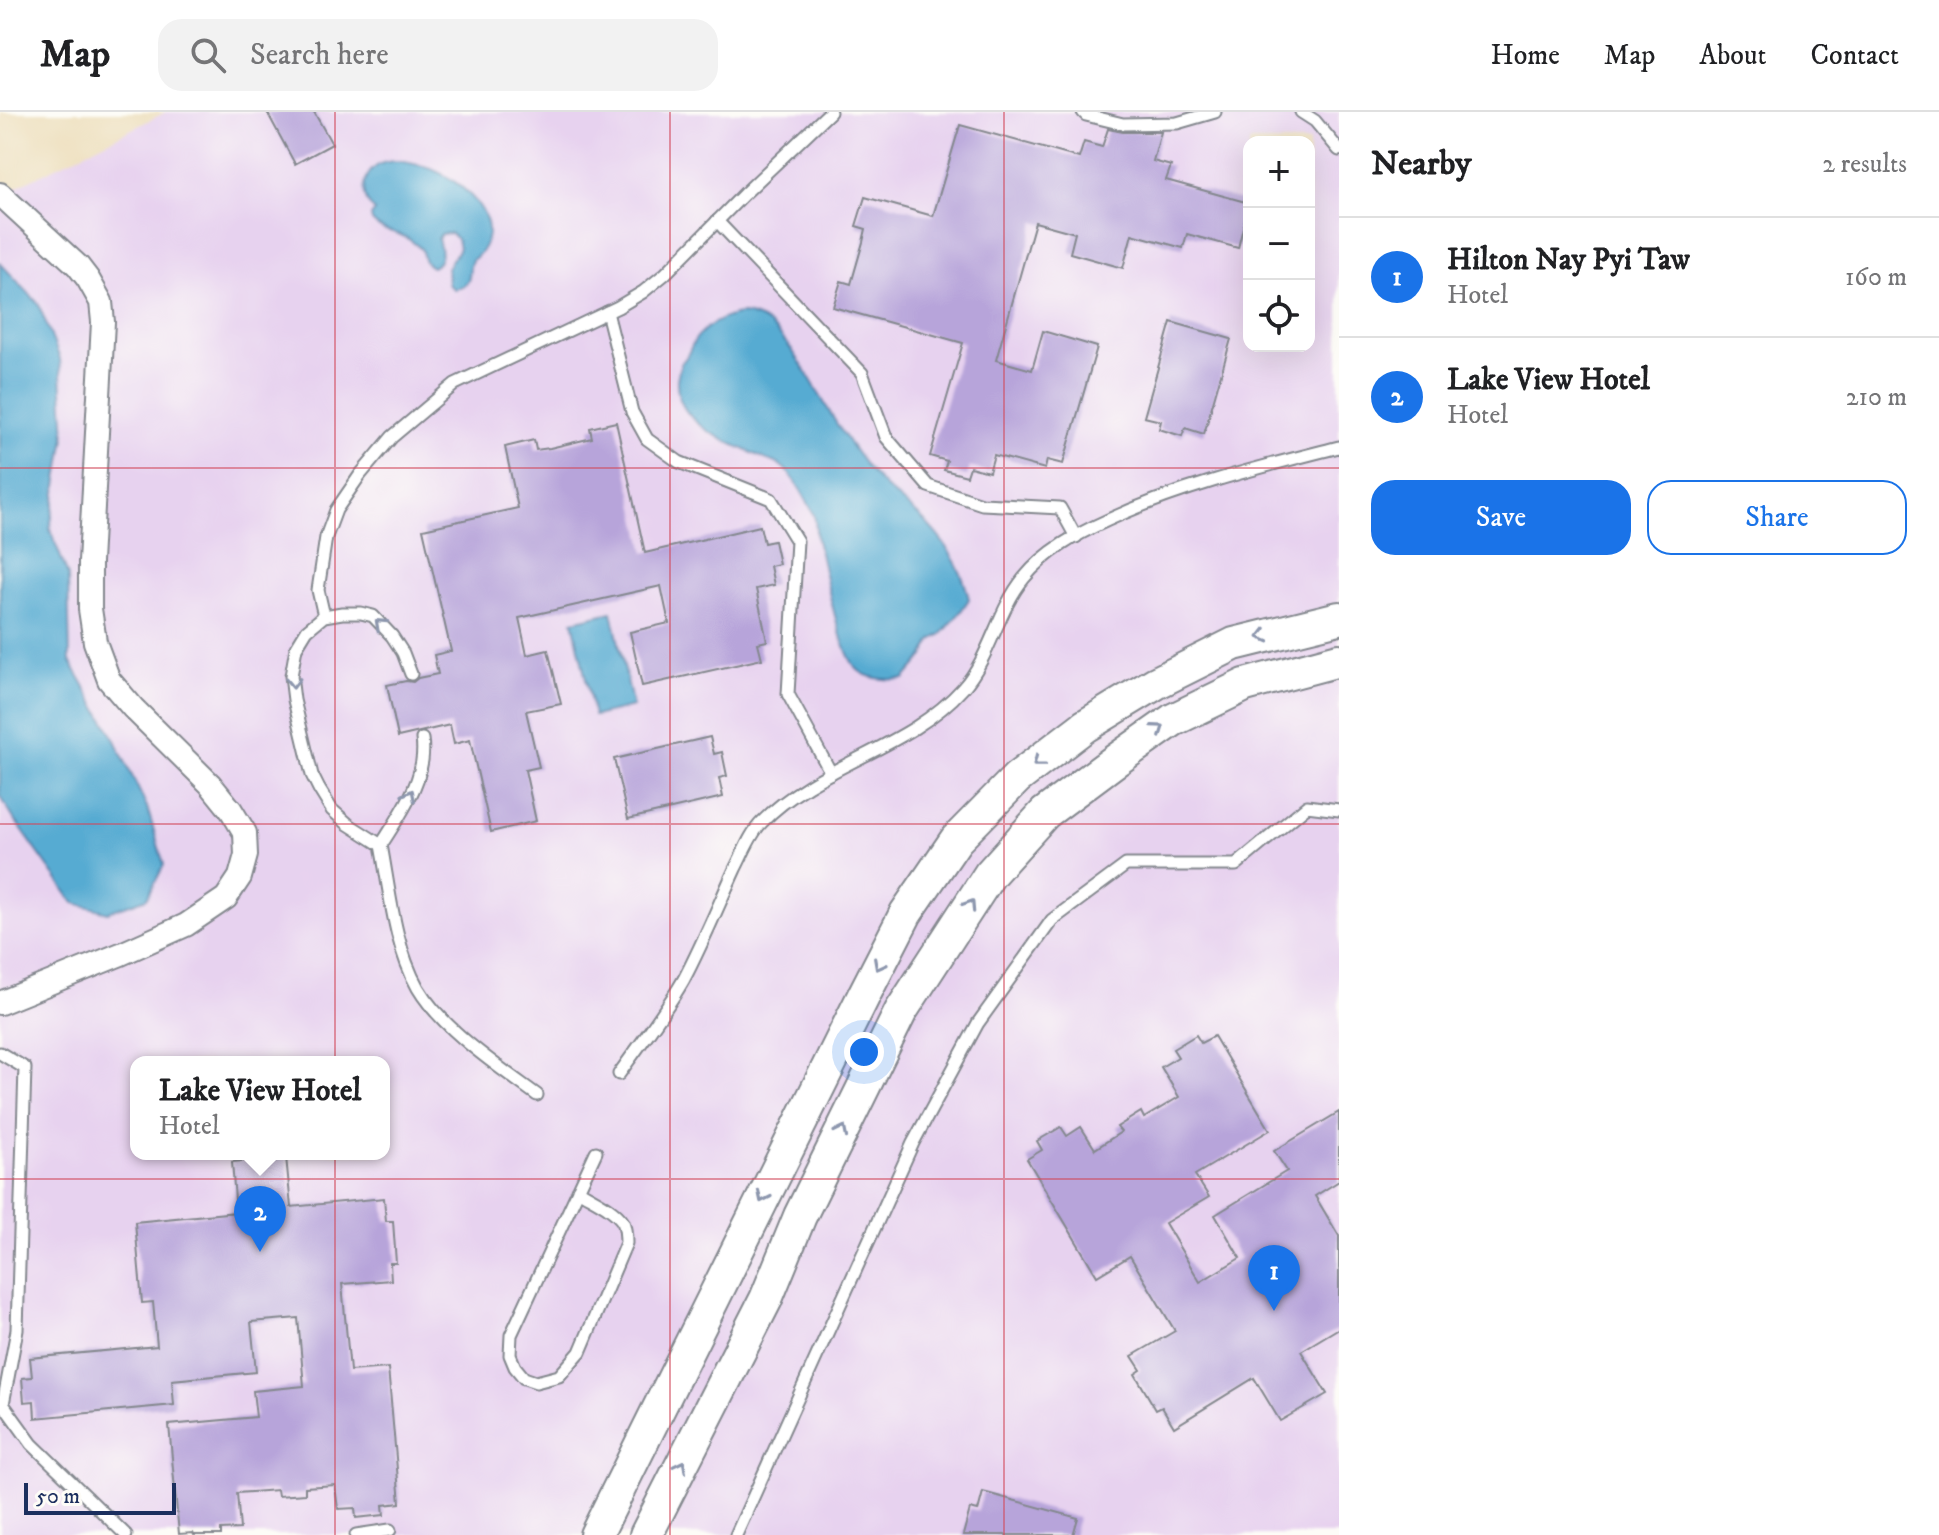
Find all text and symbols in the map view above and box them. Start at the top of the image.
search box [158,19,718,91]
text: Map [40,31,110,79]
icon: search [186,33,230,77]
text: Search here [250,37,389,74]
text: Home [1491,38,1560,73]
text: Map [1604,38,1655,73]
text: About [1699,38,1766,73]
text: Contact [1810,38,1899,73]
map controls [1243,136,1315,352]
button: + [1243,136,1315,208]
text: Nearby [1371,143,1472,185]
text: 2 results [1822,148,1907,181]
button: − [1243,208,1315,280]
text: Hilton Nay Pyi Taw [1447,242,1690,279]
text: 1 [1392,261,1402,294]
text: 160 m [1845,261,1907,294]
text: Hotel [1447,279,1508,312]
button: locate [1243,280,1315,352]
text: Lake View Hotel [1447,362,1650,399]
text: 2 [1391,381,1403,414]
text: 210 m [1846,381,1907,414]
text: Hotel [1447,399,1508,432]
button: Save [1371,480,1631,555]
button: Share [1647,480,1907,555]
one-way arrow [375,619,389,634]
one-way arrow [1257,627,1271,644]
one-way arrow [284,677,301,689]
one-way arrow [1151,725,1165,739]
one-way arrow [1032,753,1047,767]
one-way arrow [400,788,415,803]
one-way arrow [961,899,976,914]
one-way arrow [874,957,889,971]
your location [844,1032,884,1072]
popup [130,1056,390,1160]
text: Lake View Hotel [159,1073,361,1110]
text: Hotel [159,1110,220,1143]
one-way arrow [832,1124,848,1139]
pin: 2 [234,1186,286,1252]
one-way arrow [757,1189,772,1204]
pin: 1 [1248,1245,1300,1311]
one-way arrow [672,1459,687,1474]
scale bar [24,1479,176,1515]
text: 50 m [36,1483,80,1510]

